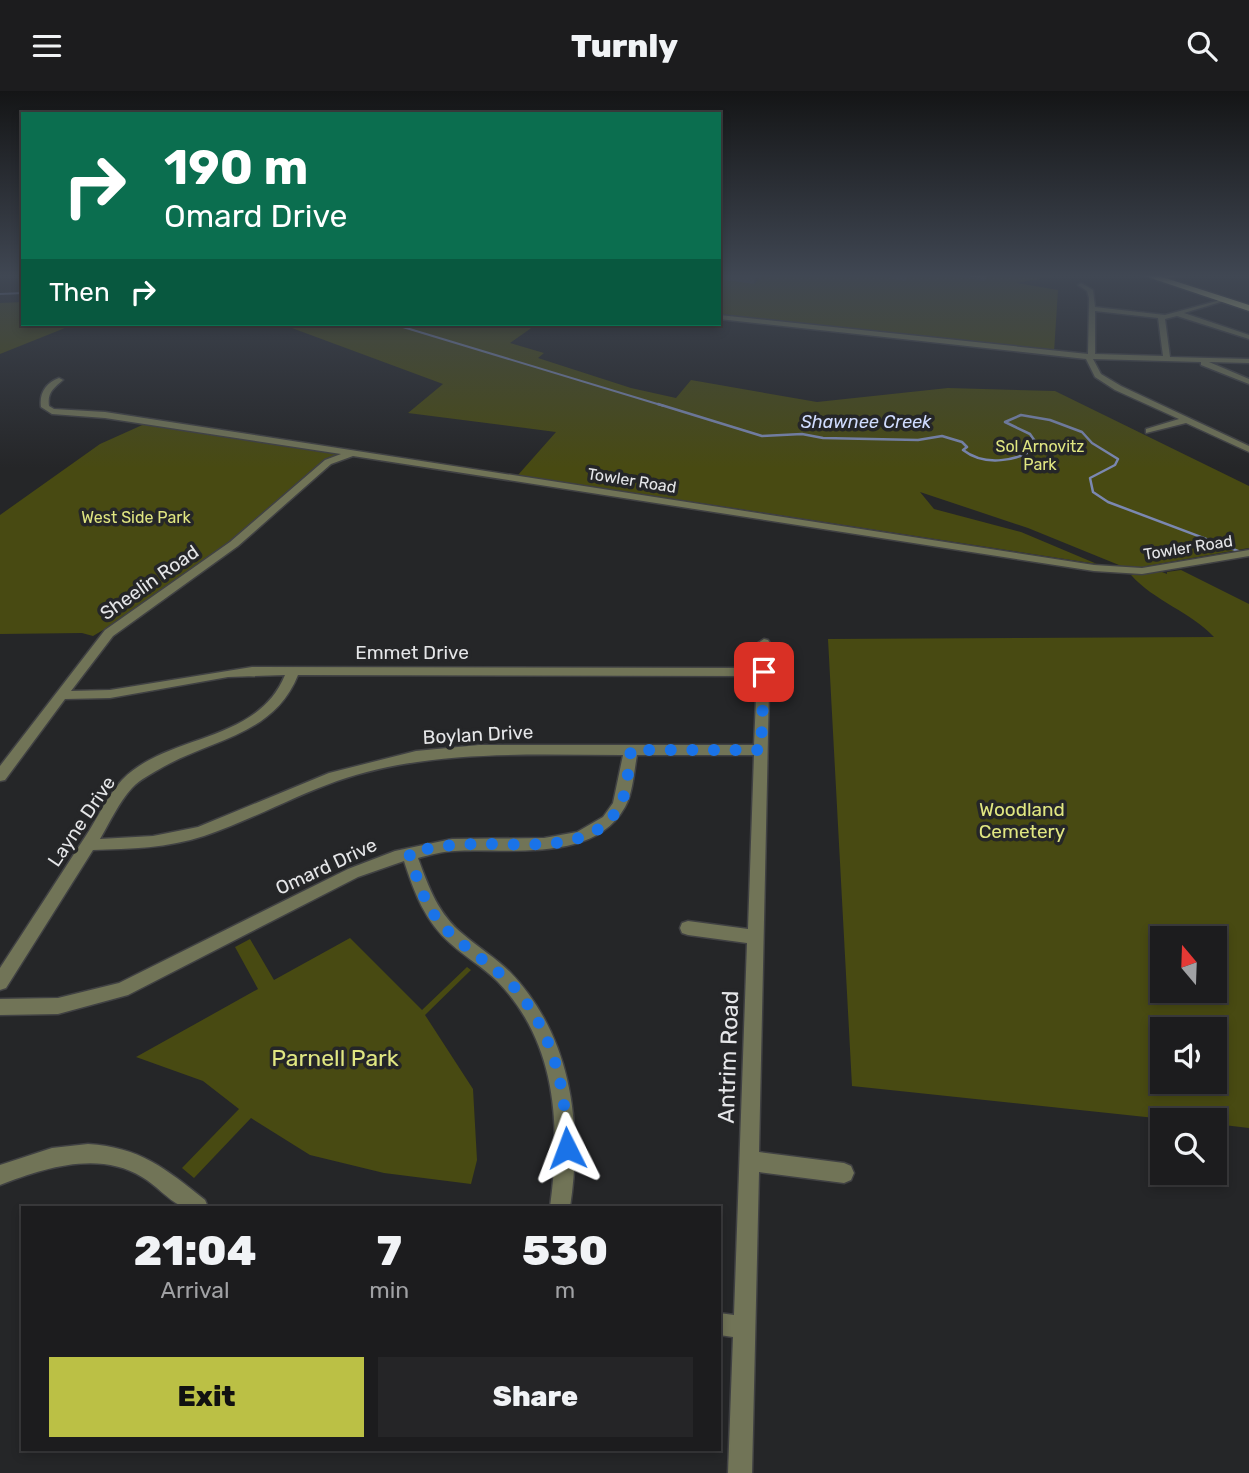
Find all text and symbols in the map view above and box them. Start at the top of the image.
icon: menu [28,27,66,65]
text: Turnly [571,27,678,65]
icon: search [1183,27,1221,65]
text: 190 m [164,138,308,196]
icon: right [49,140,140,231]
text: Omard Drive [164,197,347,235]
icon: right [124,273,162,311]
text: Then [49,277,110,308]
water label: Shawnee Creek [801,411,932,433]
park label: Sol Arnovitz Park [995,437,1085,474]
street label: Towler Road [586,464,678,497]
park label: West Side Park [81,508,191,527]
street label: Towler Road [1142,531,1234,564]
street label: Sheelin Road [96,540,203,625]
street label: Emmet Drive [355,641,469,664]
pin [734,642,794,702]
icon: arrive [745,653,783,691]
street label: Boylan Drive [422,720,534,749]
street label: Layne Drive [43,772,120,871]
park label: Woodland Cemetery [979,798,1065,843]
street label: Omard Drive [272,833,380,900]
north arrow [1150,926,1227,1003]
map controls [1150,926,1227,1185]
street label: Antrim Road [712,990,744,1124]
button: sound [1150,1017,1227,1094]
park label: Parnell Park [271,1044,399,1072]
button: search [1150,1108,1227,1185]
position arrow [530,1111,604,1185]
text: 21:04 [134,1226,256,1276]
text: 7 [377,1226,402,1276]
text: 530 [522,1226,608,1276]
text: Arrival [161,1276,230,1304]
text: min [369,1276,409,1304]
text: m [555,1276,575,1304]
button: Exit [49,1357,364,1437]
button: Share [378,1357,693,1437]

